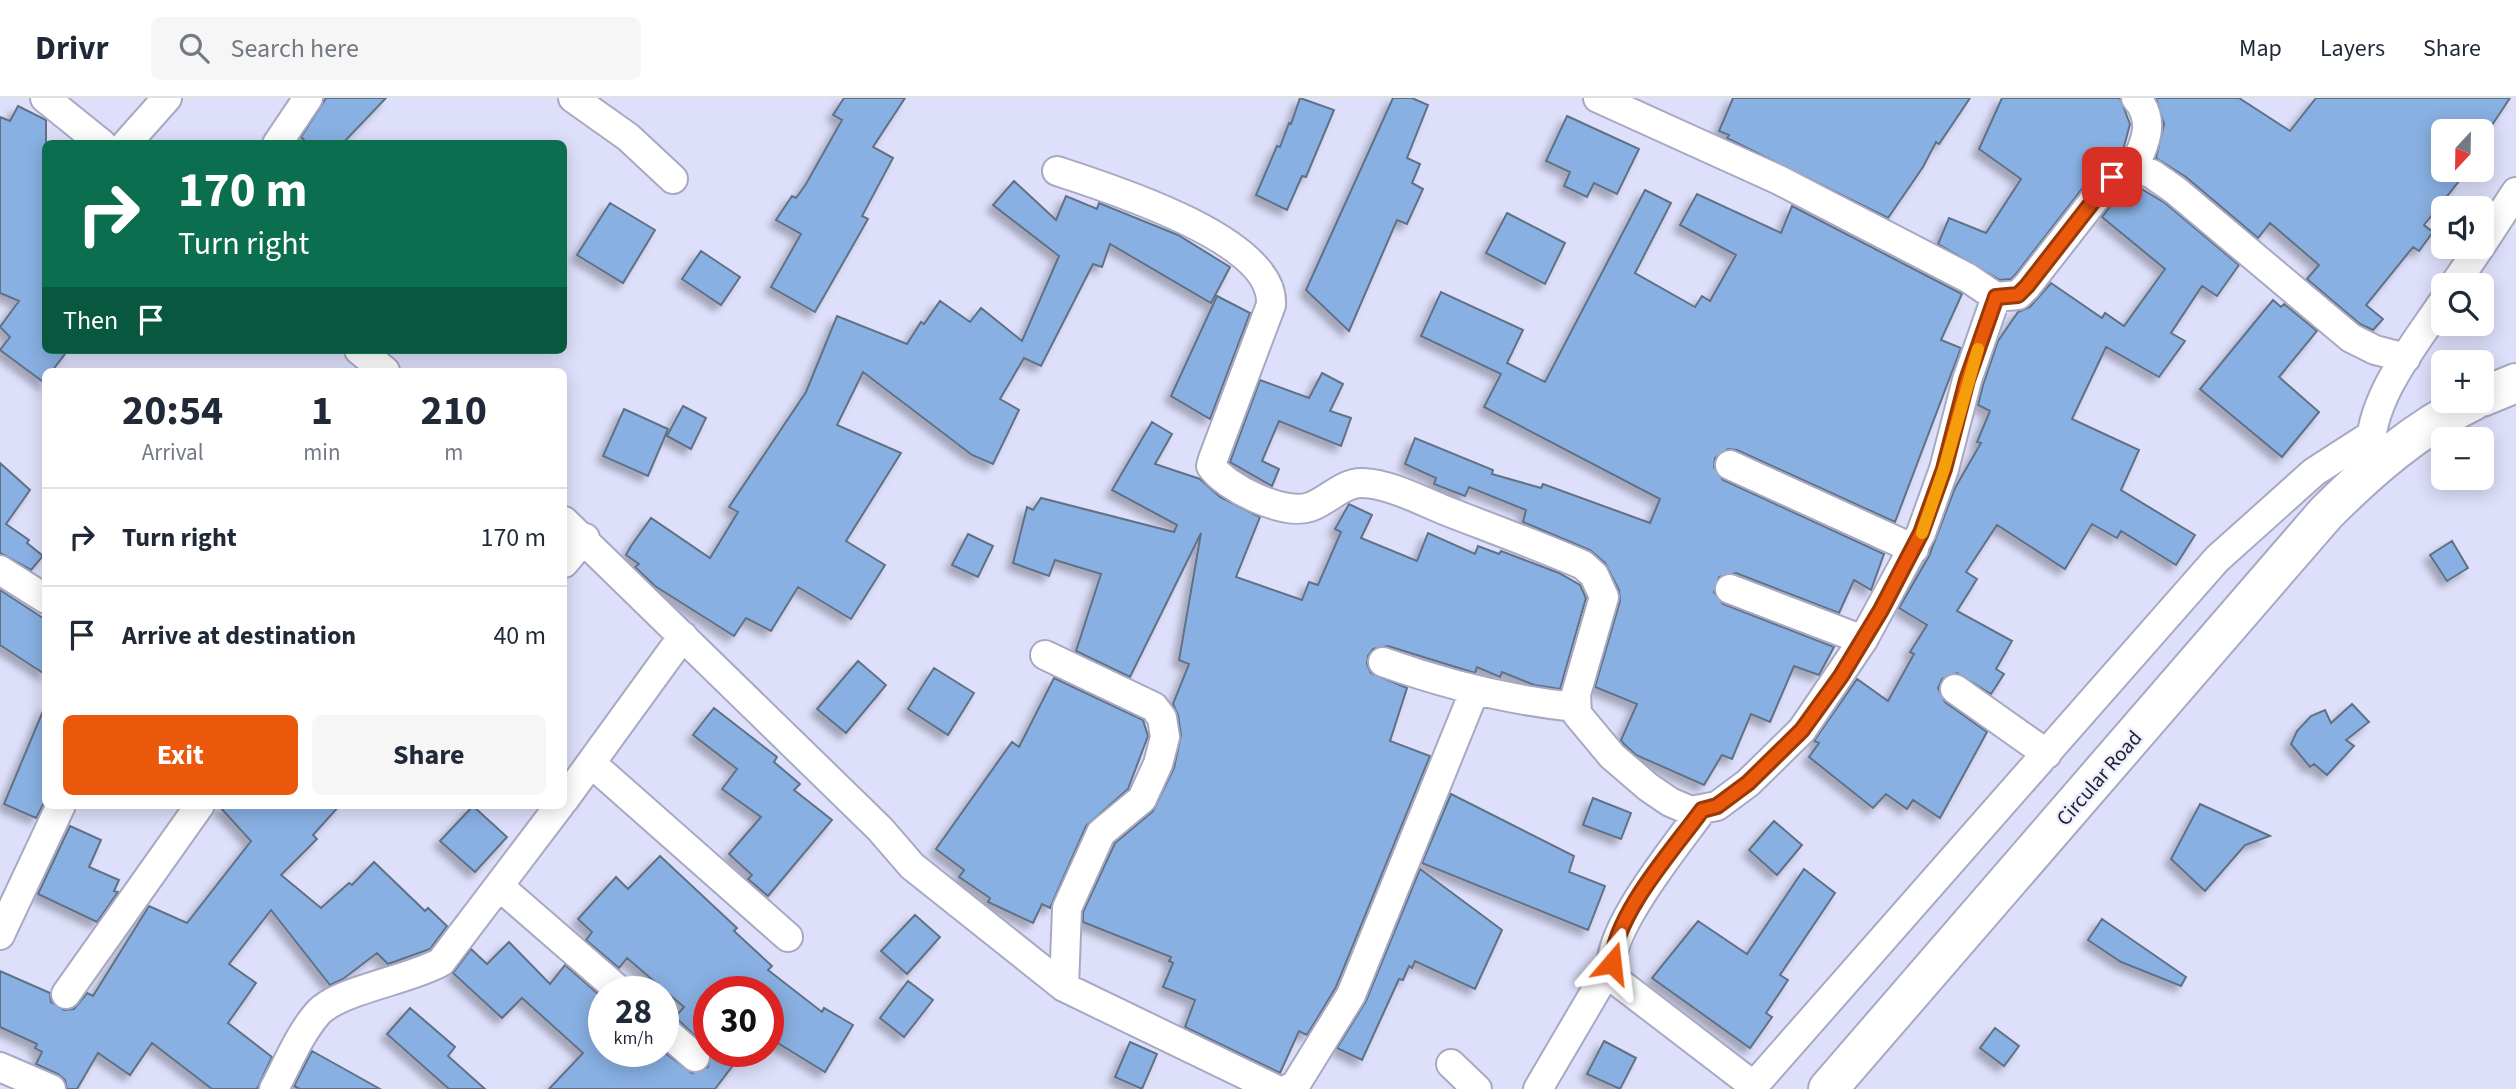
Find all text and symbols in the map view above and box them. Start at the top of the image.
search box [151,17,641,80]
text: Drivr [35,25,109,72]
icon: search [175,29,213,67]
text: Search here [231,30,359,67]
text: Map [2239,31,2282,66]
text: Layers [2320,31,2385,66]
text: Share [2423,31,2481,66]
north arrow [2431,119,2494,182]
map controls [2431,119,2494,490]
pin [2082,147,2142,207]
text: 170 m [178,156,307,226]
icon: arrive [2093,158,2131,196]
icon: right [63,168,154,259]
button: sound [2431,196,2494,259]
text: Turn right [178,221,309,267]
button: search [2431,273,2494,336]
icon: arrive [132,301,170,339]
text: Then [63,302,118,339]
button: + [2431,350,2494,413]
text: 20:54 [122,381,223,441]
text: 1 [311,381,333,441]
text: 210 [420,381,487,441]
button: − [2431,427,2494,490]
text: Arrival [142,436,204,469]
text: min [303,436,341,469]
text: m [444,436,463,469]
icon: right [63,518,101,556]
text: Turn right [122,519,237,556]
text: 170 m [480,519,546,556]
icon: arrive [63,616,101,654]
text: Arrive at destination [122,617,356,654]
text: 40 m [493,617,546,654]
button: Exit [63,715,298,795]
button: Share [312,715,546,795]
street label: Circular Road [2049,724,2149,832]
position arrow [1575,926,1649,1000]
speed limit sign: 30 [693,976,784,1067]
text: 28 [615,987,652,1037]
text: km/h [614,1026,653,1051]

